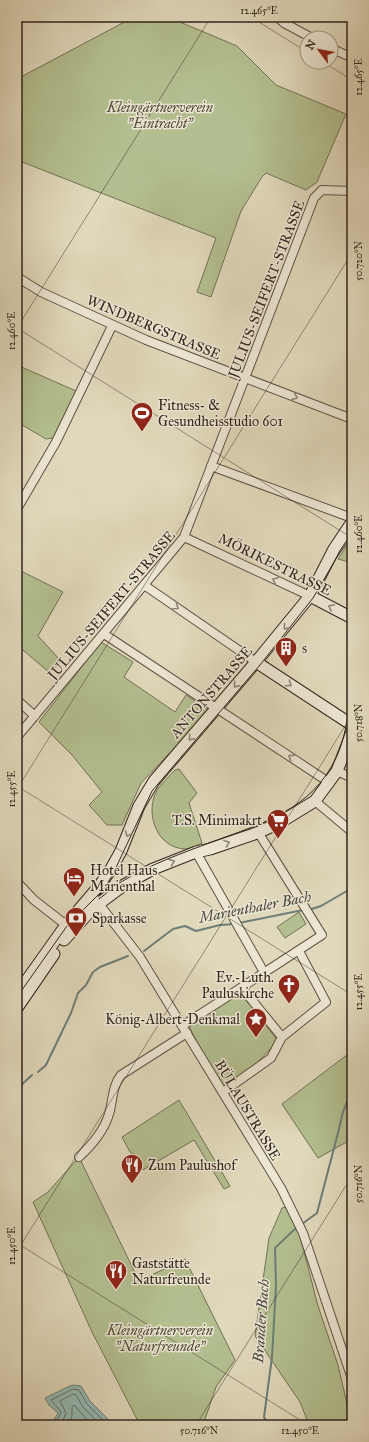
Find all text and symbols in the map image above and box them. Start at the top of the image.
text: 12.465°E [240,5,278,17]
north arrow [299,30,339,70]
text: N [303,37,319,52]
text: 12.465°E [353,58,365,96]
park label: Kleingärtnerverein "Eintracht" [106,99,214,132]
street label: JULIUS-SEIFERT-STRASSE [224,198,309,383]
text: 50.720°N [353,240,365,281]
street label: WINDBERGSTRASSE [84,291,223,363]
text: 12.460°E [6,312,18,350]
one-way arrow [291,393,298,401]
place label: Fitness- & Gesundheisstudio 601 [158,397,283,430]
sports icon: Fitness- & Gesundheisstudio 601 [129,400,155,433]
text: 12.460°E [353,515,365,553]
street label: JULIUS-SEIFERT-STRASSE [43,527,179,685]
street label: MÖRIKESTRASSE [215,528,335,599]
one-way arrow [271,577,279,585]
one-way arrow [172,602,179,609]
one-way arrow [328,605,335,612]
one-way arrow [283,622,290,629]
building icon: s [273,635,299,668]
place label: s [302,640,307,657]
street label: ANTONSTRASSE [166,643,256,743]
one-way arrow [285,679,292,686]
one-way arrow [234,681,241,688]
text: 50.718°N [353,703,365,742]
one-way arrow [188,733,195,740]
one-way arrow [288,754,295,762]
text: 12.455°E [6,771,18,807]
supermarket icon: T.S. Minimakrt [265,807,291,840]
place label: T.S. Minimakrt [172,812,262,829]
one-way arrow [124,831,132,838]
one-way arrow [223,839,230,848]
one-way arrow [169,859,176,867]
place label: Hotel Haus Marienthal [90,862,157,895]
hotel icon: Hotel Haus Marienthal [61,865,87,898]
water label: Marienthaler Bach [195,887,313,927]
bank icon: Sparkasse [63,905,89,938]
place label: Sparkasse [92,910,147,927]
place label: Ev.-Luth. Pauluskirche [202,969,274,1002]
church icon: Ev.-Luth. Pauluskirche [276,972,302,1005]
text: 12.455°E [353,974,365,1010]
place icon: König-Albert-Denkmal [243,1006,269,1039]
place label: König-Albert-Denkmal [105,1011,240,1028]
street label: BÜLAUSTRASSE [211,1056,286,1163]
restaurant icon: Zum Paulushof [119,1152,145,1185]
place label: Zum Paulushof [148,1157,238,1174]
text: 50.716°N [353,1164,365,1203]
text: 12.450°E [6,1227,18,1265]
place label: Gaststätte Naturfreunde [132,1255,211,1288]
restaurant icon: Gaststätte Naturfreunde [103,1258,129,1291]
water label: Brander Bach [249,1278,273,1364]
park label: Kleingärtnerverein "Naturfreunde" [106,1322,214,1355]
text: 50.716°N [180,1425,219,1437]
text: 12.450°E [281,1425,319,1437]

